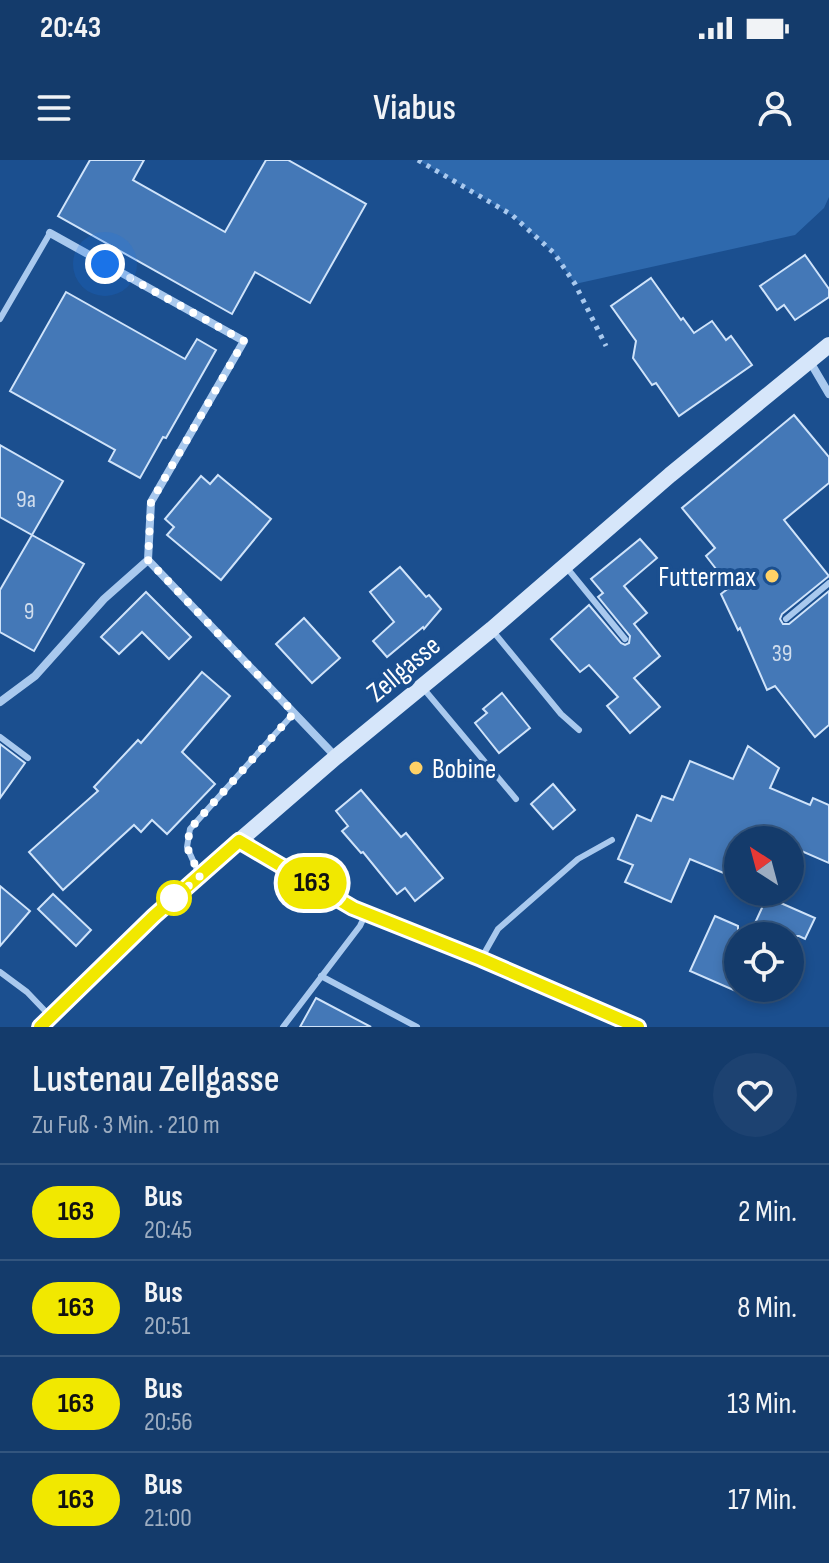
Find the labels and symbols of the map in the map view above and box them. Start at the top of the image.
your location [85,244,125,284]
house number: 9a [16,485,36,514]
place label: Futtermax [658,561,756,594]
marker: Futtermax [763,567,781,585]
house number: 9 [24,597,34,626]
street label: Zellgasse [361,629,447,709]
house number: 39 [772,639,792,668]
place label: Bobine [432,753,496,786]
marker: Bobine [407,759,425,777]
north arrow [724,826,804,906]
line badge: 163 [266,857,358,909]
unlabelled marker [157,881,191,915]

